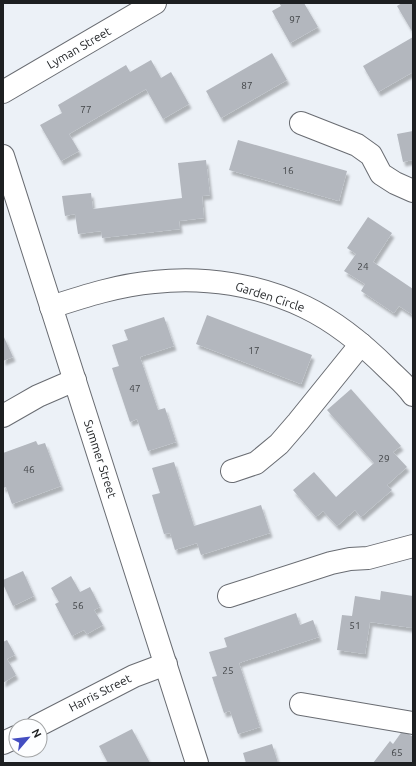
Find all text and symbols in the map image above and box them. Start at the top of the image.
house number: 97 [289,14,301,25]
street label: Lyman Street [45,24,113,71]
house number: 87 [241,80,253,91]
house number: 77 [80,104,92,115]
house number: 16 [282,165,294,176]
house number: 24 [357,261,369,272]
street label: Garden Circle [234,279,306,314]
house number: 17 [248,345,260,356]
house number: 47 [129,383,141,394]
street label: Summer Street [82,418,119,500]
house number: 29 [378,453,390,464]
house number: 46 [23,464,35,475]
house number: 56 [72,600,84,611]
house number: 51 [349,620,361,631]
house number: 25 [222,665,234,676]
street label: Harris Street [67,671,133,714]
north arrow [8,718,48,758]
text: N [30,727,44,740]
house number: 65 [391,747,403,758]

